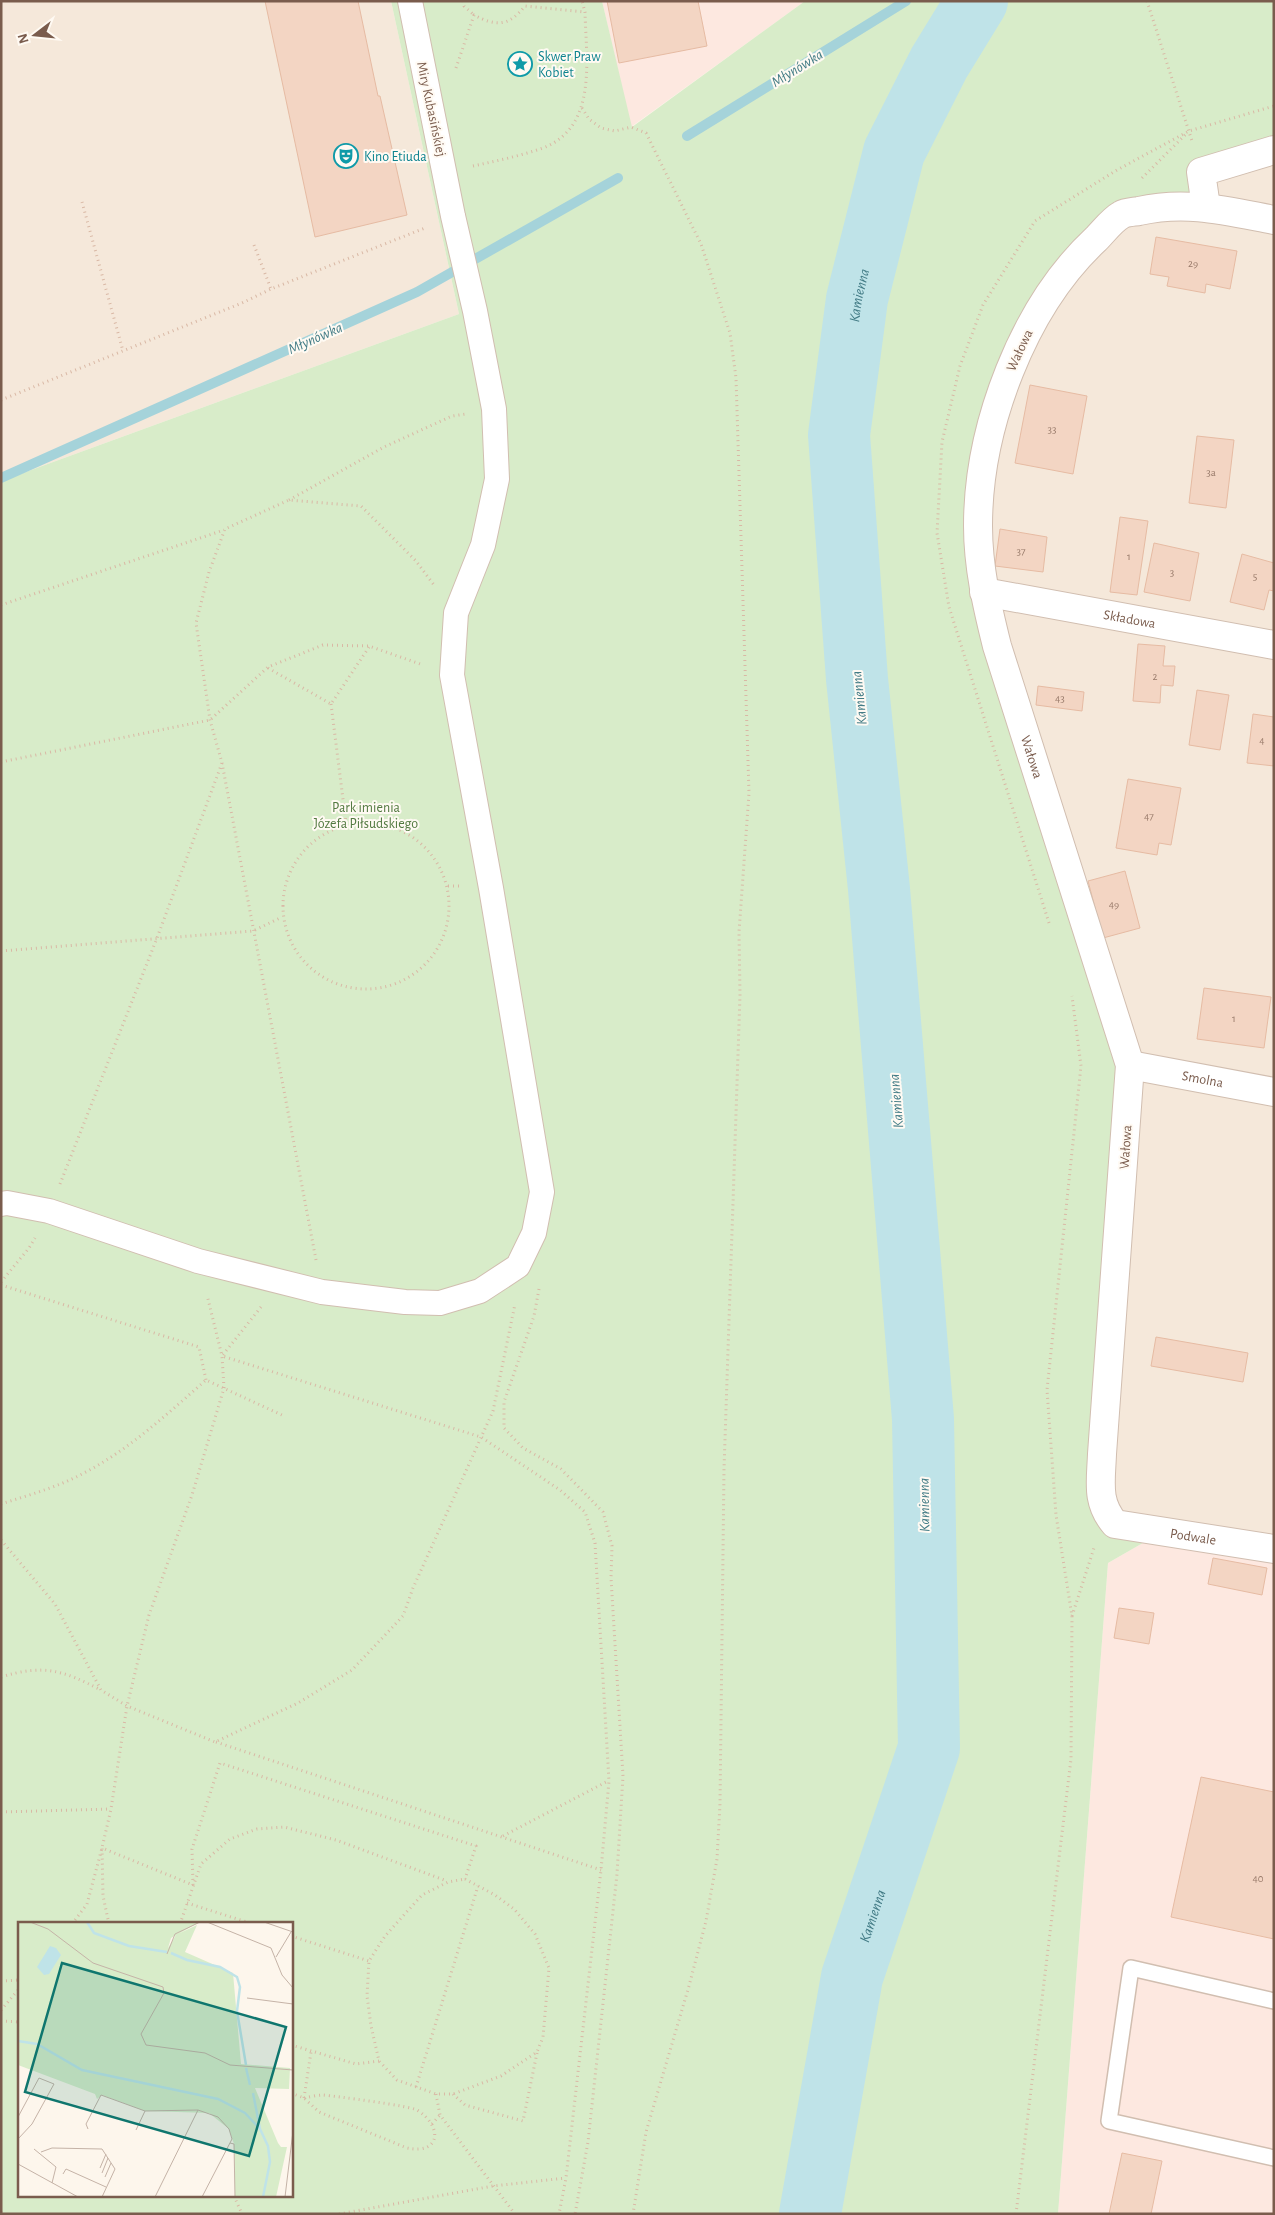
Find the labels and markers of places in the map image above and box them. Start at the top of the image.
place label: Skwer Praw Kobiet [538,50,601,80]
place icon: Skwer Praw Kobiet [507,51,533,77]
theatre icon: Kino Etiuda [333,143,359,169]
place label: Kino Etiuda [364,150,427,164]

